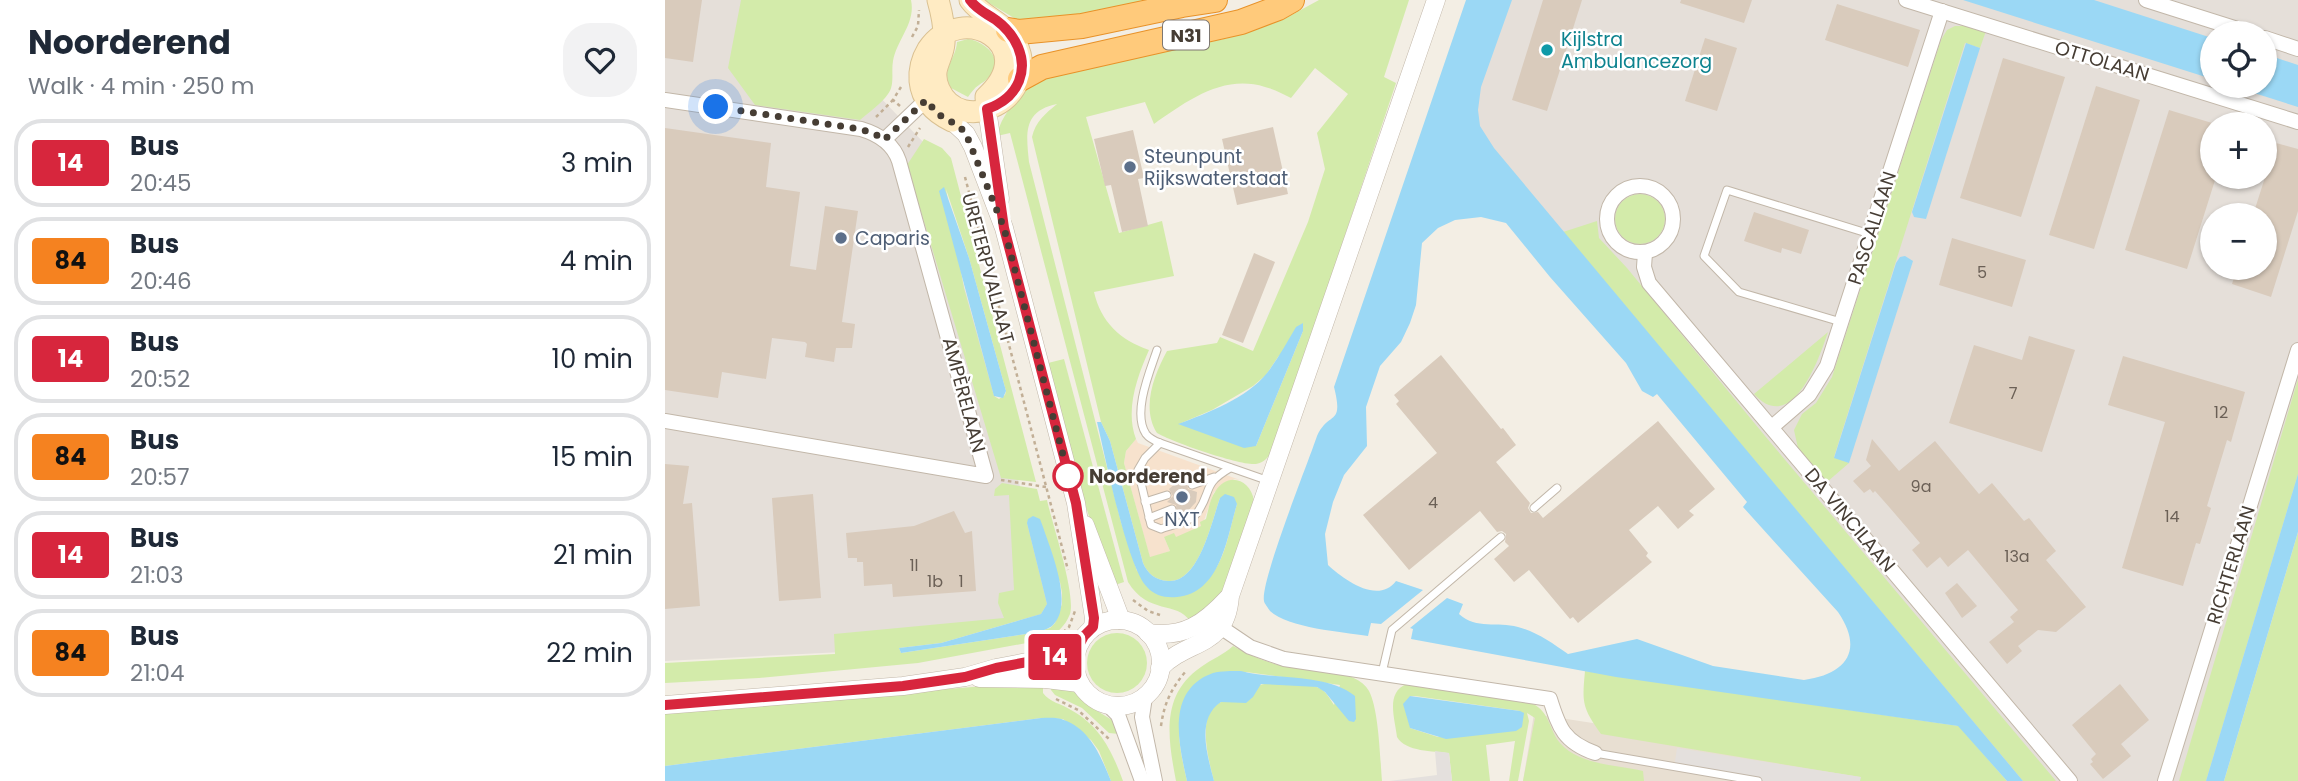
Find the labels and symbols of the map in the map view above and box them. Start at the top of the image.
road number: N31 [1163,20,1209,50]
place label: Kijlstra Ambulancezorg [1561,26,1712,75]
street label: OTTOLAAN [2051,34,2153,88]
marker: Kijlstra Ambulancezorg [1539,42,1555,58]
your location [698,89,733,124]
place label: Steunpunt Rijkswaterstaat [1144,143,1288,192]
marker: Steunpunt Rijkswaterstaat [1122,159,1138,175]
street label: PASCALLAAN [1841,168,1903,288]
street label: URETERPVALLAAT [955,190,1021,346]
place label: Caparis [855,225,930,252]
marker: Caparis [833,230,849,246]
house number: 5 [1977,261,1987,284]
street label: AMPÈRELAAN [936,334,992,456]
house number: 7 [2009,382,2018,405]
house number: 12 [2214,401,2228,424]
marker: Noorderend [1053,461,1083,491]
street label: DA VINCILAAN [1798,462,1902,578]
place label: Noorderend [1089,463,1206,490]
house number: 9a [1911,475,1931,498]
marker: NXT [1174,489,1190,505]
house number: 4 [1428,491,1438,514]
street label: RICHTERLAAN [2200,502,2262,628]
house number: 14 [2164,505,2180,528]
place label: NXT [1164,506,1200,533]
house number: 13a [2004,545,2030,568]
house number: 1l [909,554,919,577]
house number: 1b [927,570,943,593]
house number: 1 [958,570,964,593]
line badge: 14 [1023,634,1087,680]

